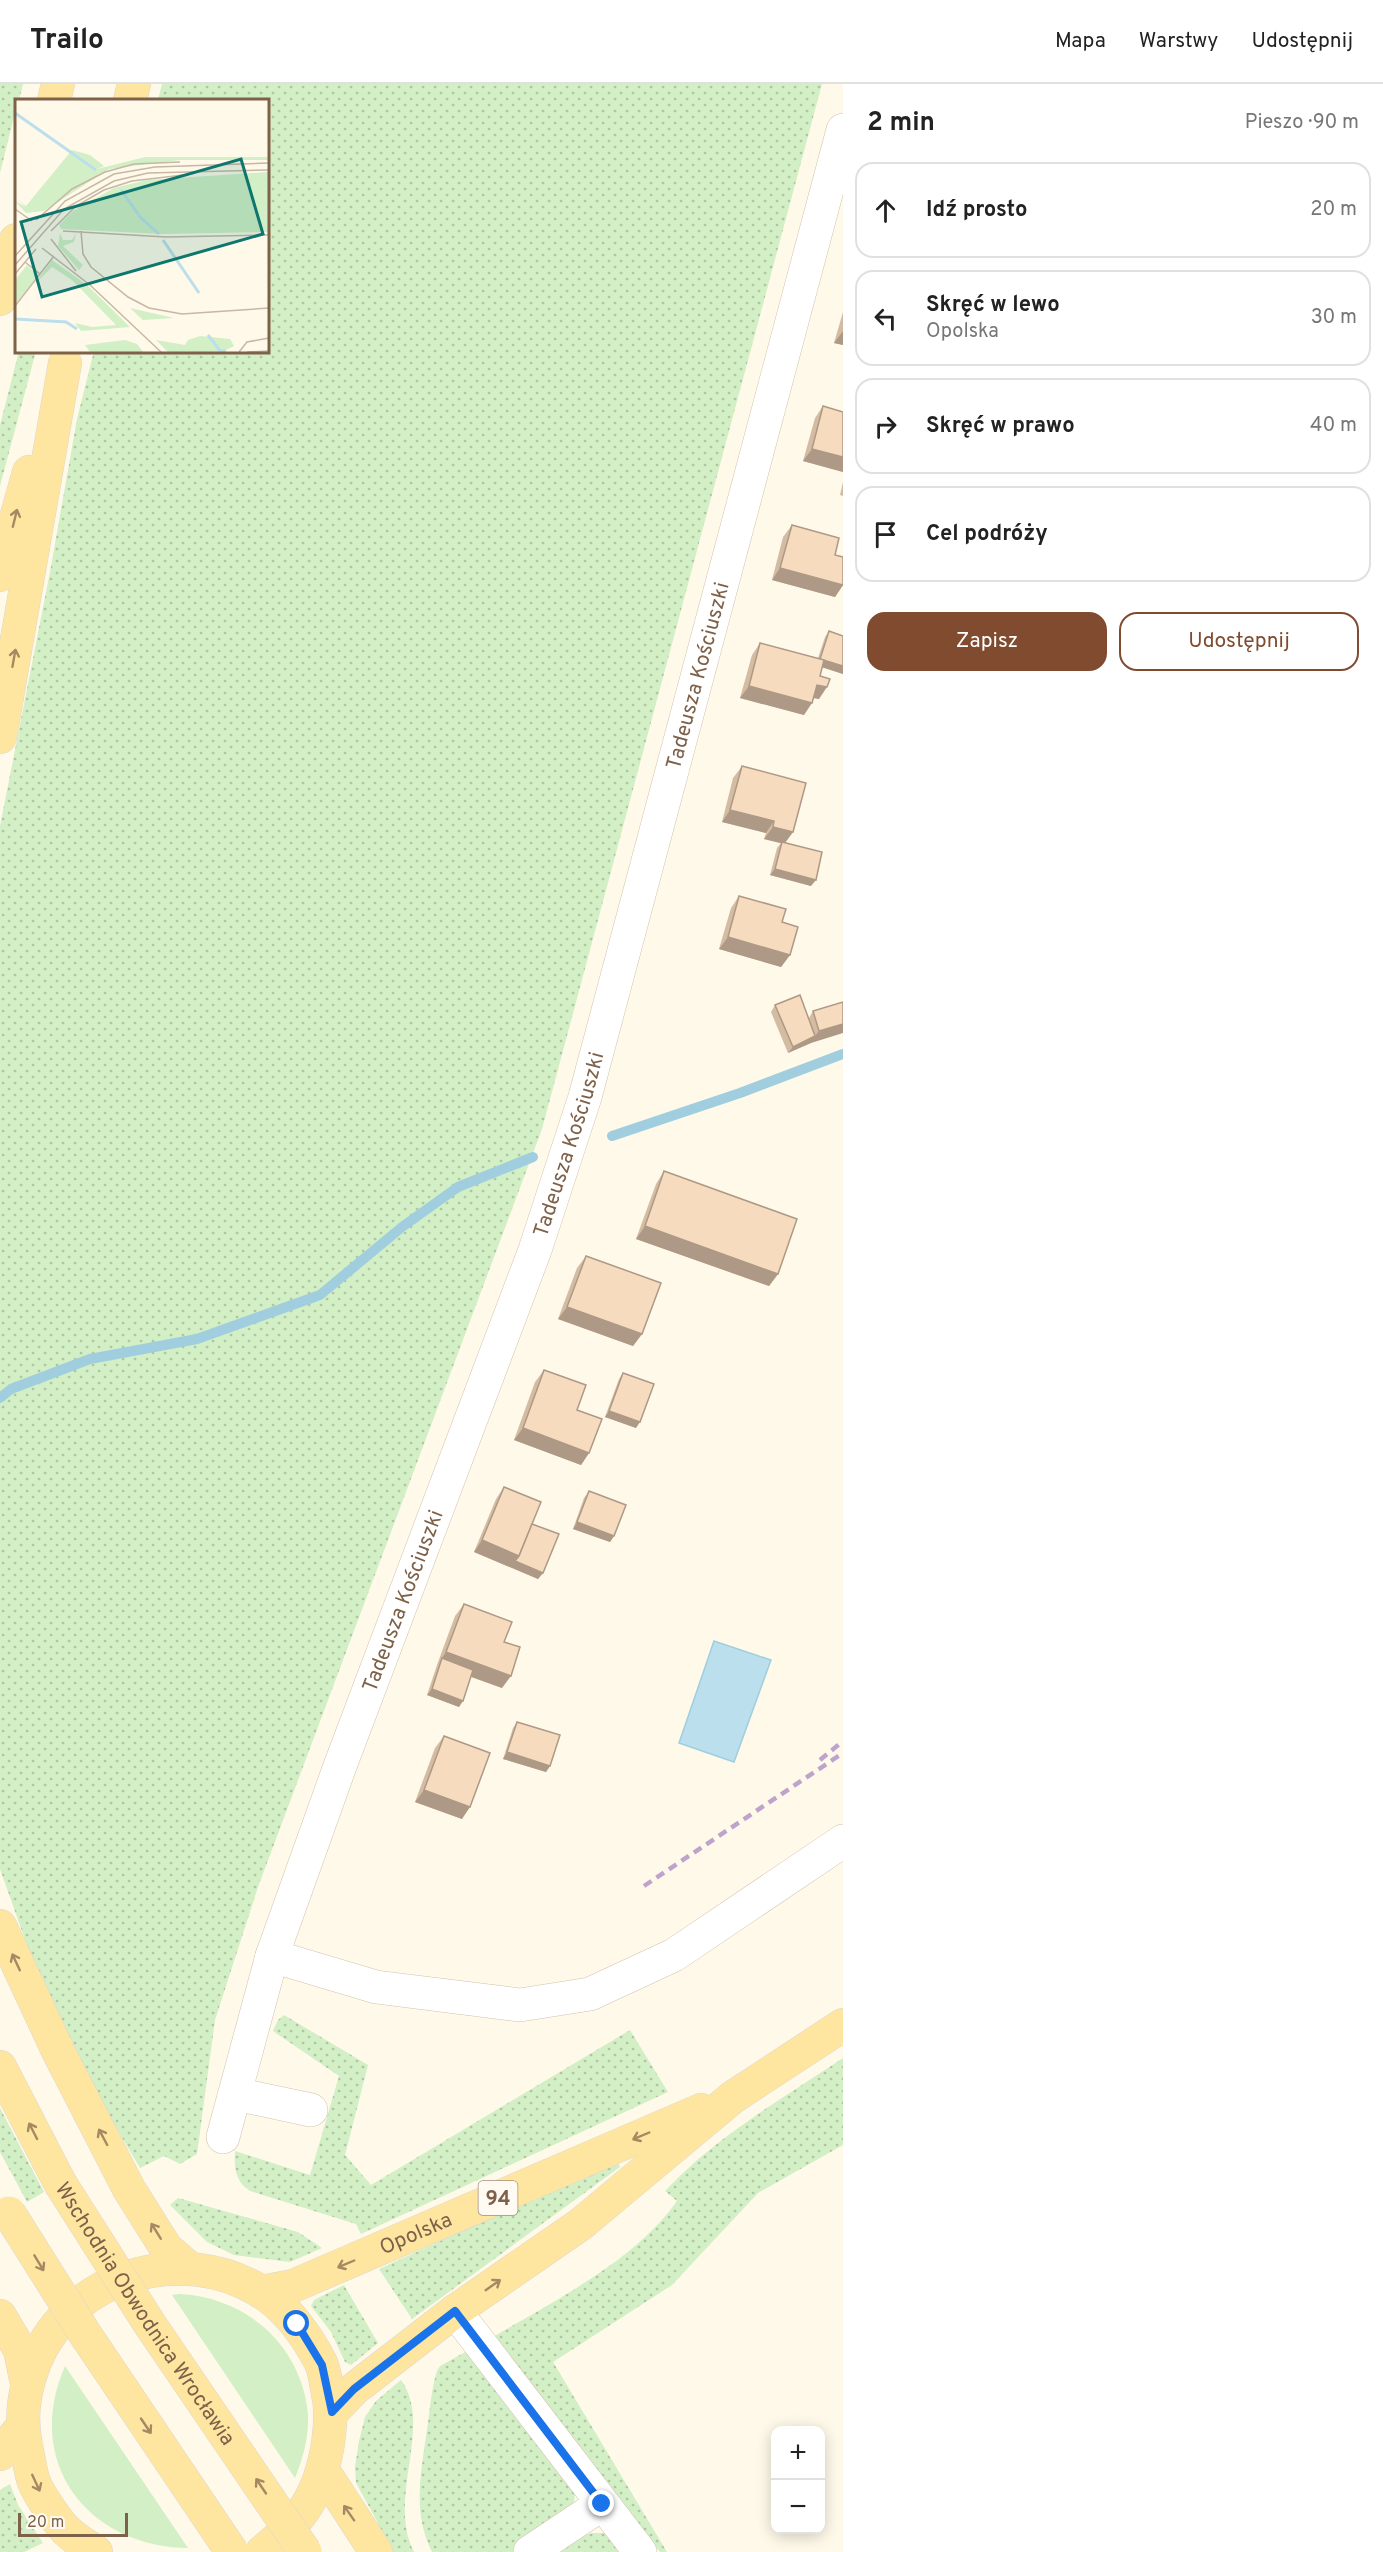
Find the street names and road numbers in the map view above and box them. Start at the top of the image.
street label: Tadeusza Kościuszki [661,580,737,773]
street label: Tadeusza Kościuszki [528,1049,611,1241]
street label: Tadeusza Kościuszki [357,1506,451,1696]
street label: Wschodnia Obwodnica Wrocławia [48,2178,241,2451]
road number: 94 [478,2181,518,2215]
street label: Opolska [376,2207,457,2262]

